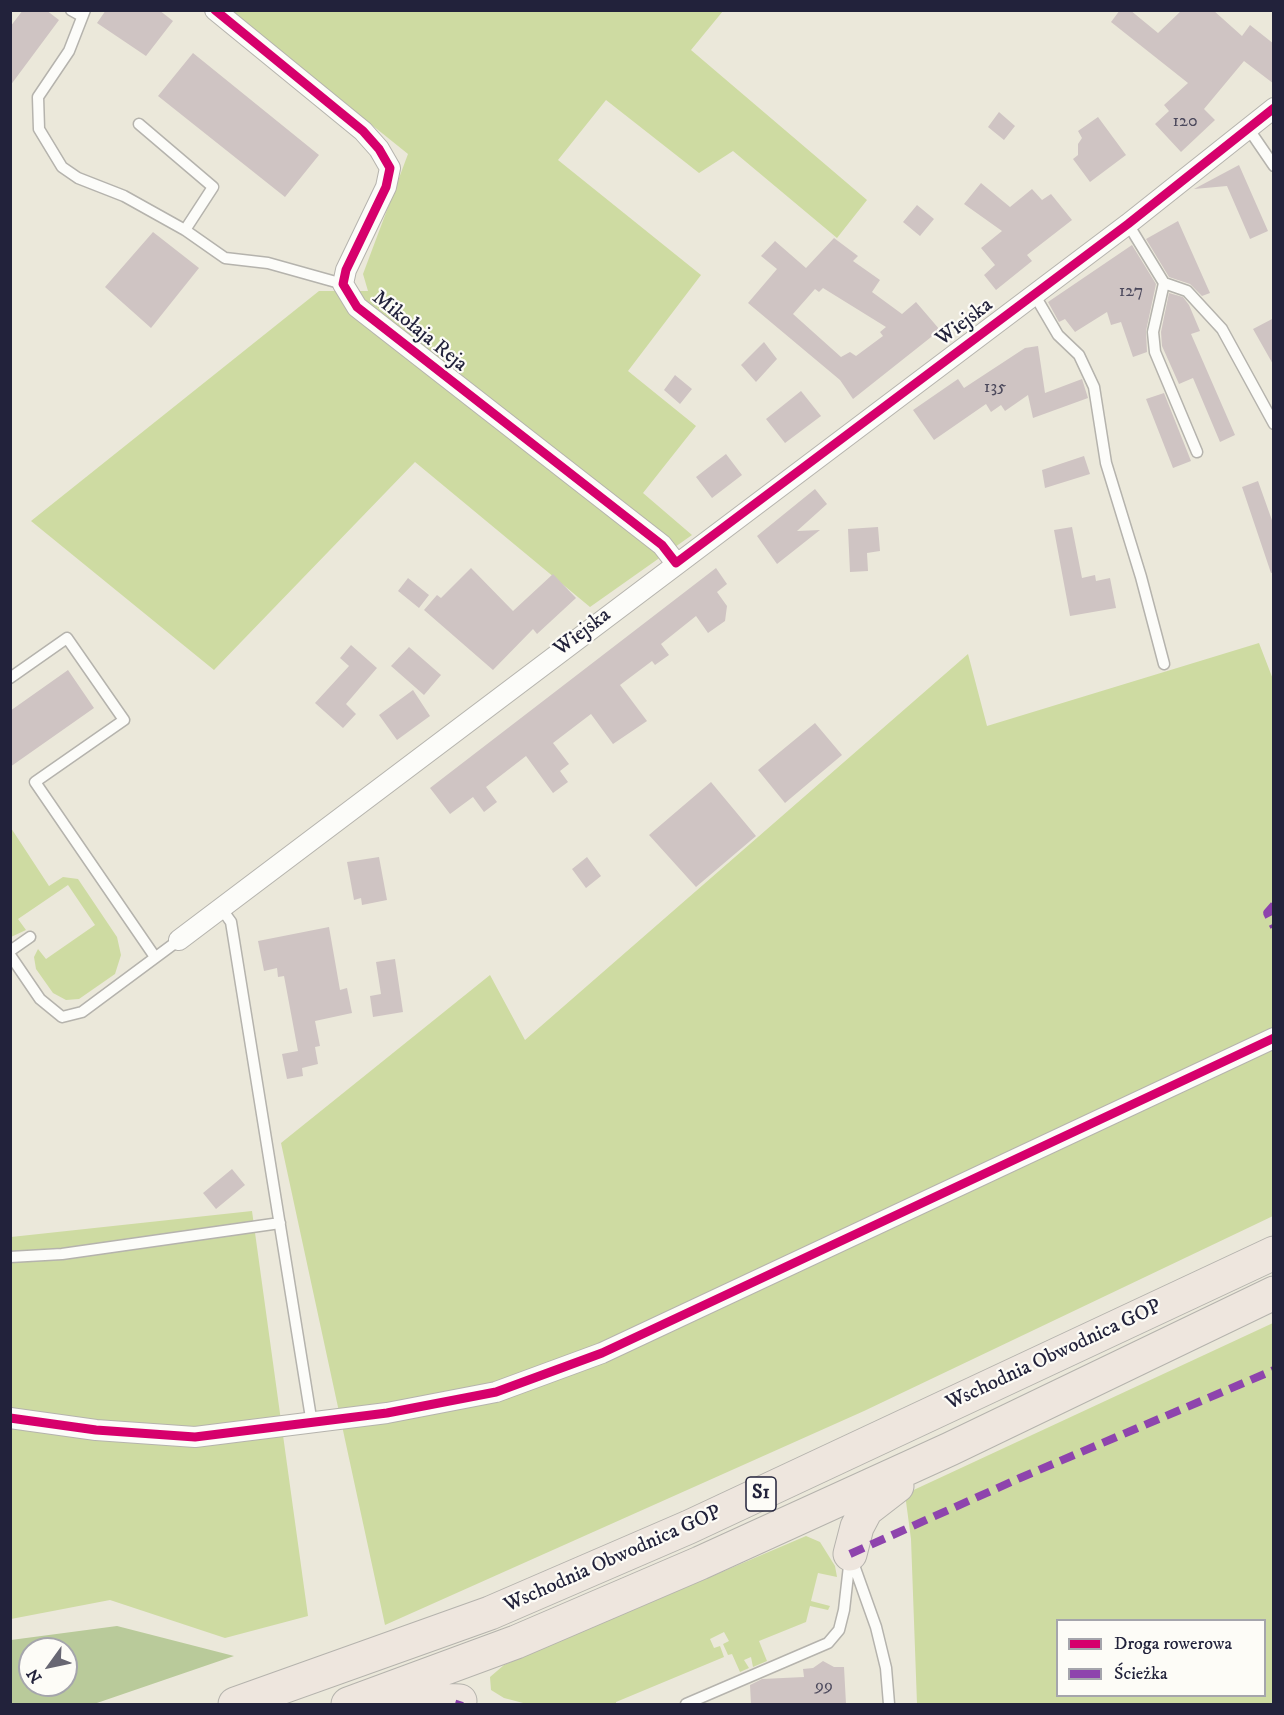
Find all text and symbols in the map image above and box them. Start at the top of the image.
house number: 120 [1172,111,1198,133]
house number: 127 [1119,281,1143,303]
street label: Mikołaja Reja [366,286,472,378]
street label: Wiejska [932,293,998,353]
house number: 135 [984,377,1006,399]
street label: Wiejska [550,603,616,663]
street label: Wschodnia Obwodnica GOP [942,1295,1166,1417]
road number: S1 [746,1477,776,1511]
street label: Wschodnia Obwodnica GOP [501,1501,725,1619]
legend [1056,1619,1266,1697]
text: Droga rowerowa [1114,1633,1232,1655]
north arrow [18,1637,78,1697]
text: Ścieżka [1114,1663,1168,1685]
text: N [23,1665,47,1687]
house number: 99 [815,1676,833,1698]

